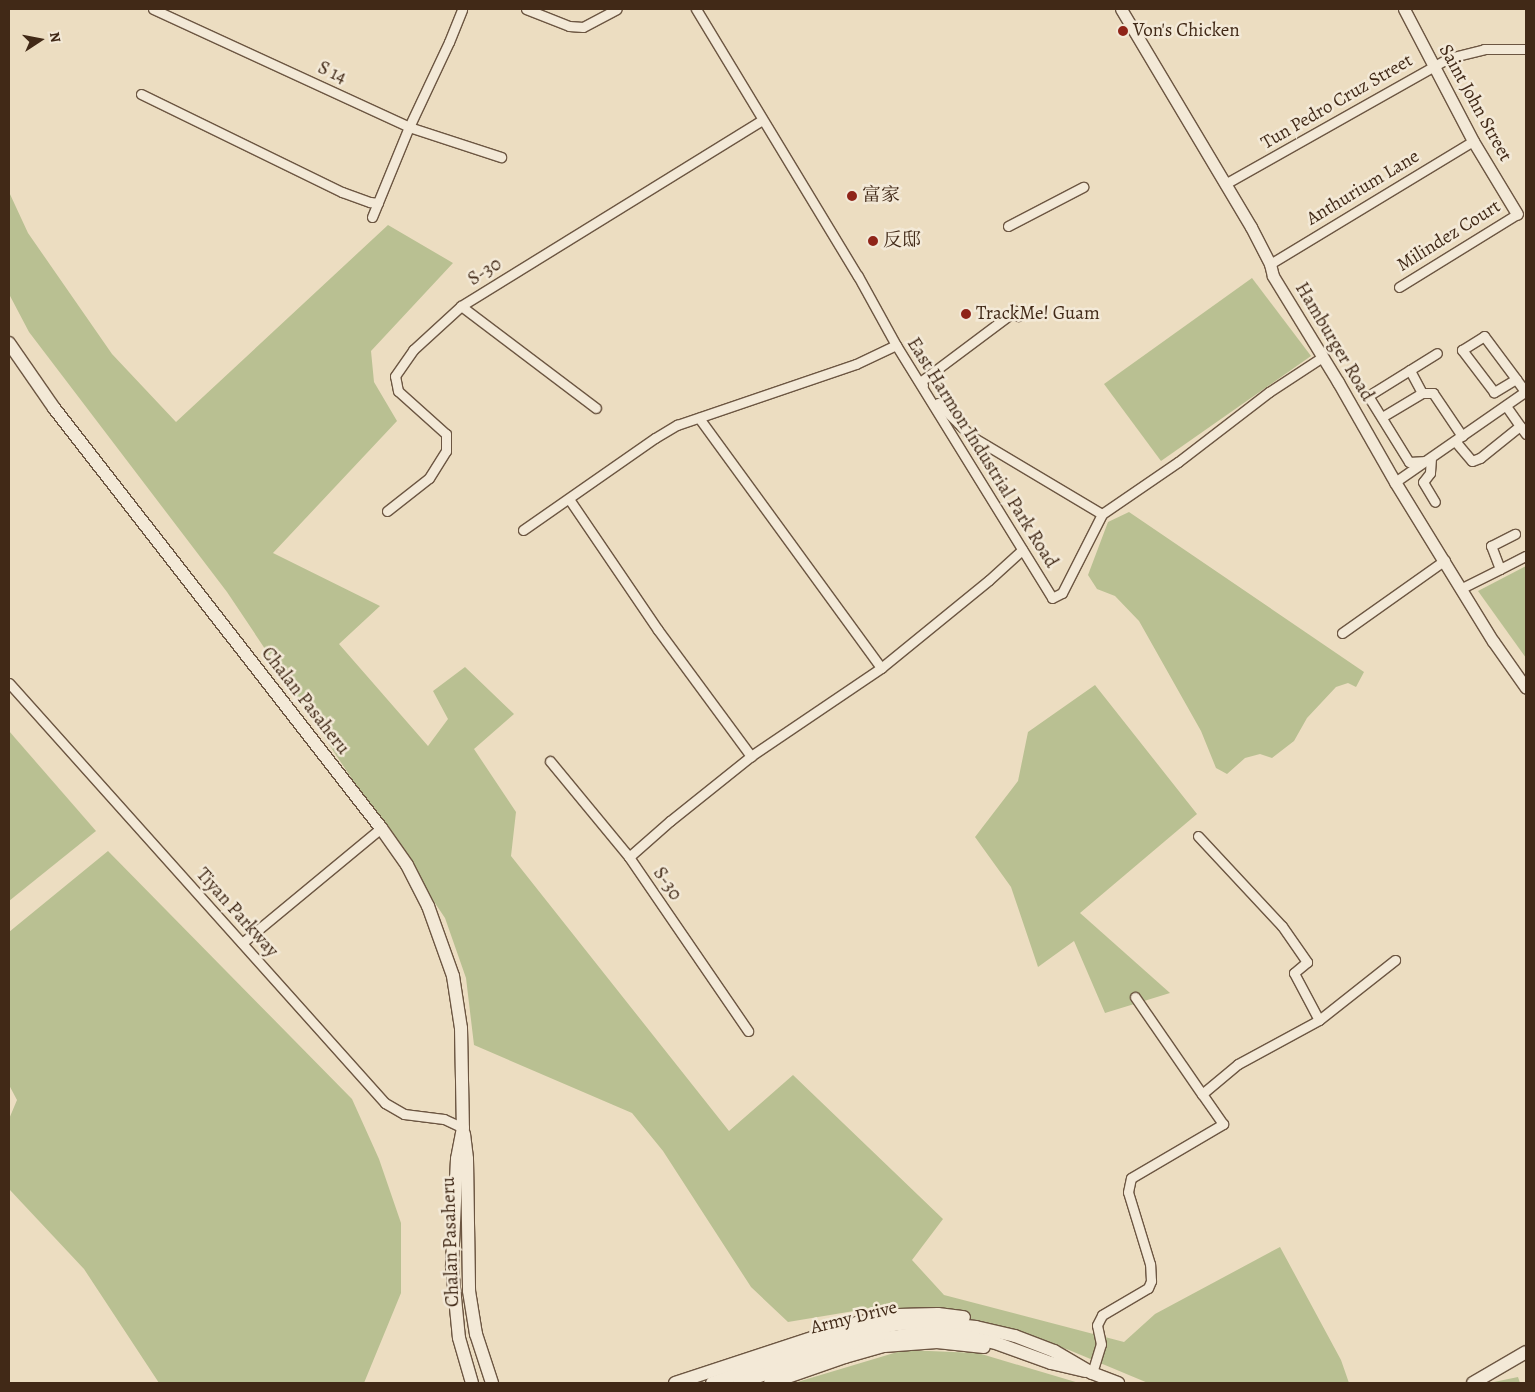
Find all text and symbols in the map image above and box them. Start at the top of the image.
north arrow [15,15,65,65]
place label: Von's Chicken [1133,20,1240,42]
marker: Von's Chicken [1117,25,1129,37]
text: N [45,30,66,44]
street label: Saint John Street [1433,40,1517,166]
street label: Tun Pedro Cruz Street [1257,49,1417,155]
street label: S 14 [314,57,350,89]
street label: Anthurium Lane [1302,145,1424,231]
place label: 富家 [862,185,900,207]
marker: 富家 [846,190,858,202]
street label: Milindez Court [1393,195,1505,277]
place label: 反邸 [883,230,921,252]
marker: 反邸 [867,235,879,247]
street label: S-30 [464,253,506,291]
street label: Hamburger Road [1290,279,1378,405]
place label: TrackMe! Guam [976,303,1100,325]
marker: TrackMe! Guam [960,308,972,320]
street label: East Harmon Industrial Park Road [902,334,1062,572]
street label: Chalan Pasaheru [256,643,354,759]
street label: S-30 [648,863,686,905]
street label: Tiyan Parkway [191,864,283,962]
street label: Chalan Pasaheru [437,1177,465,1307]
street label: Army Drive [808,1296,900,1340]

